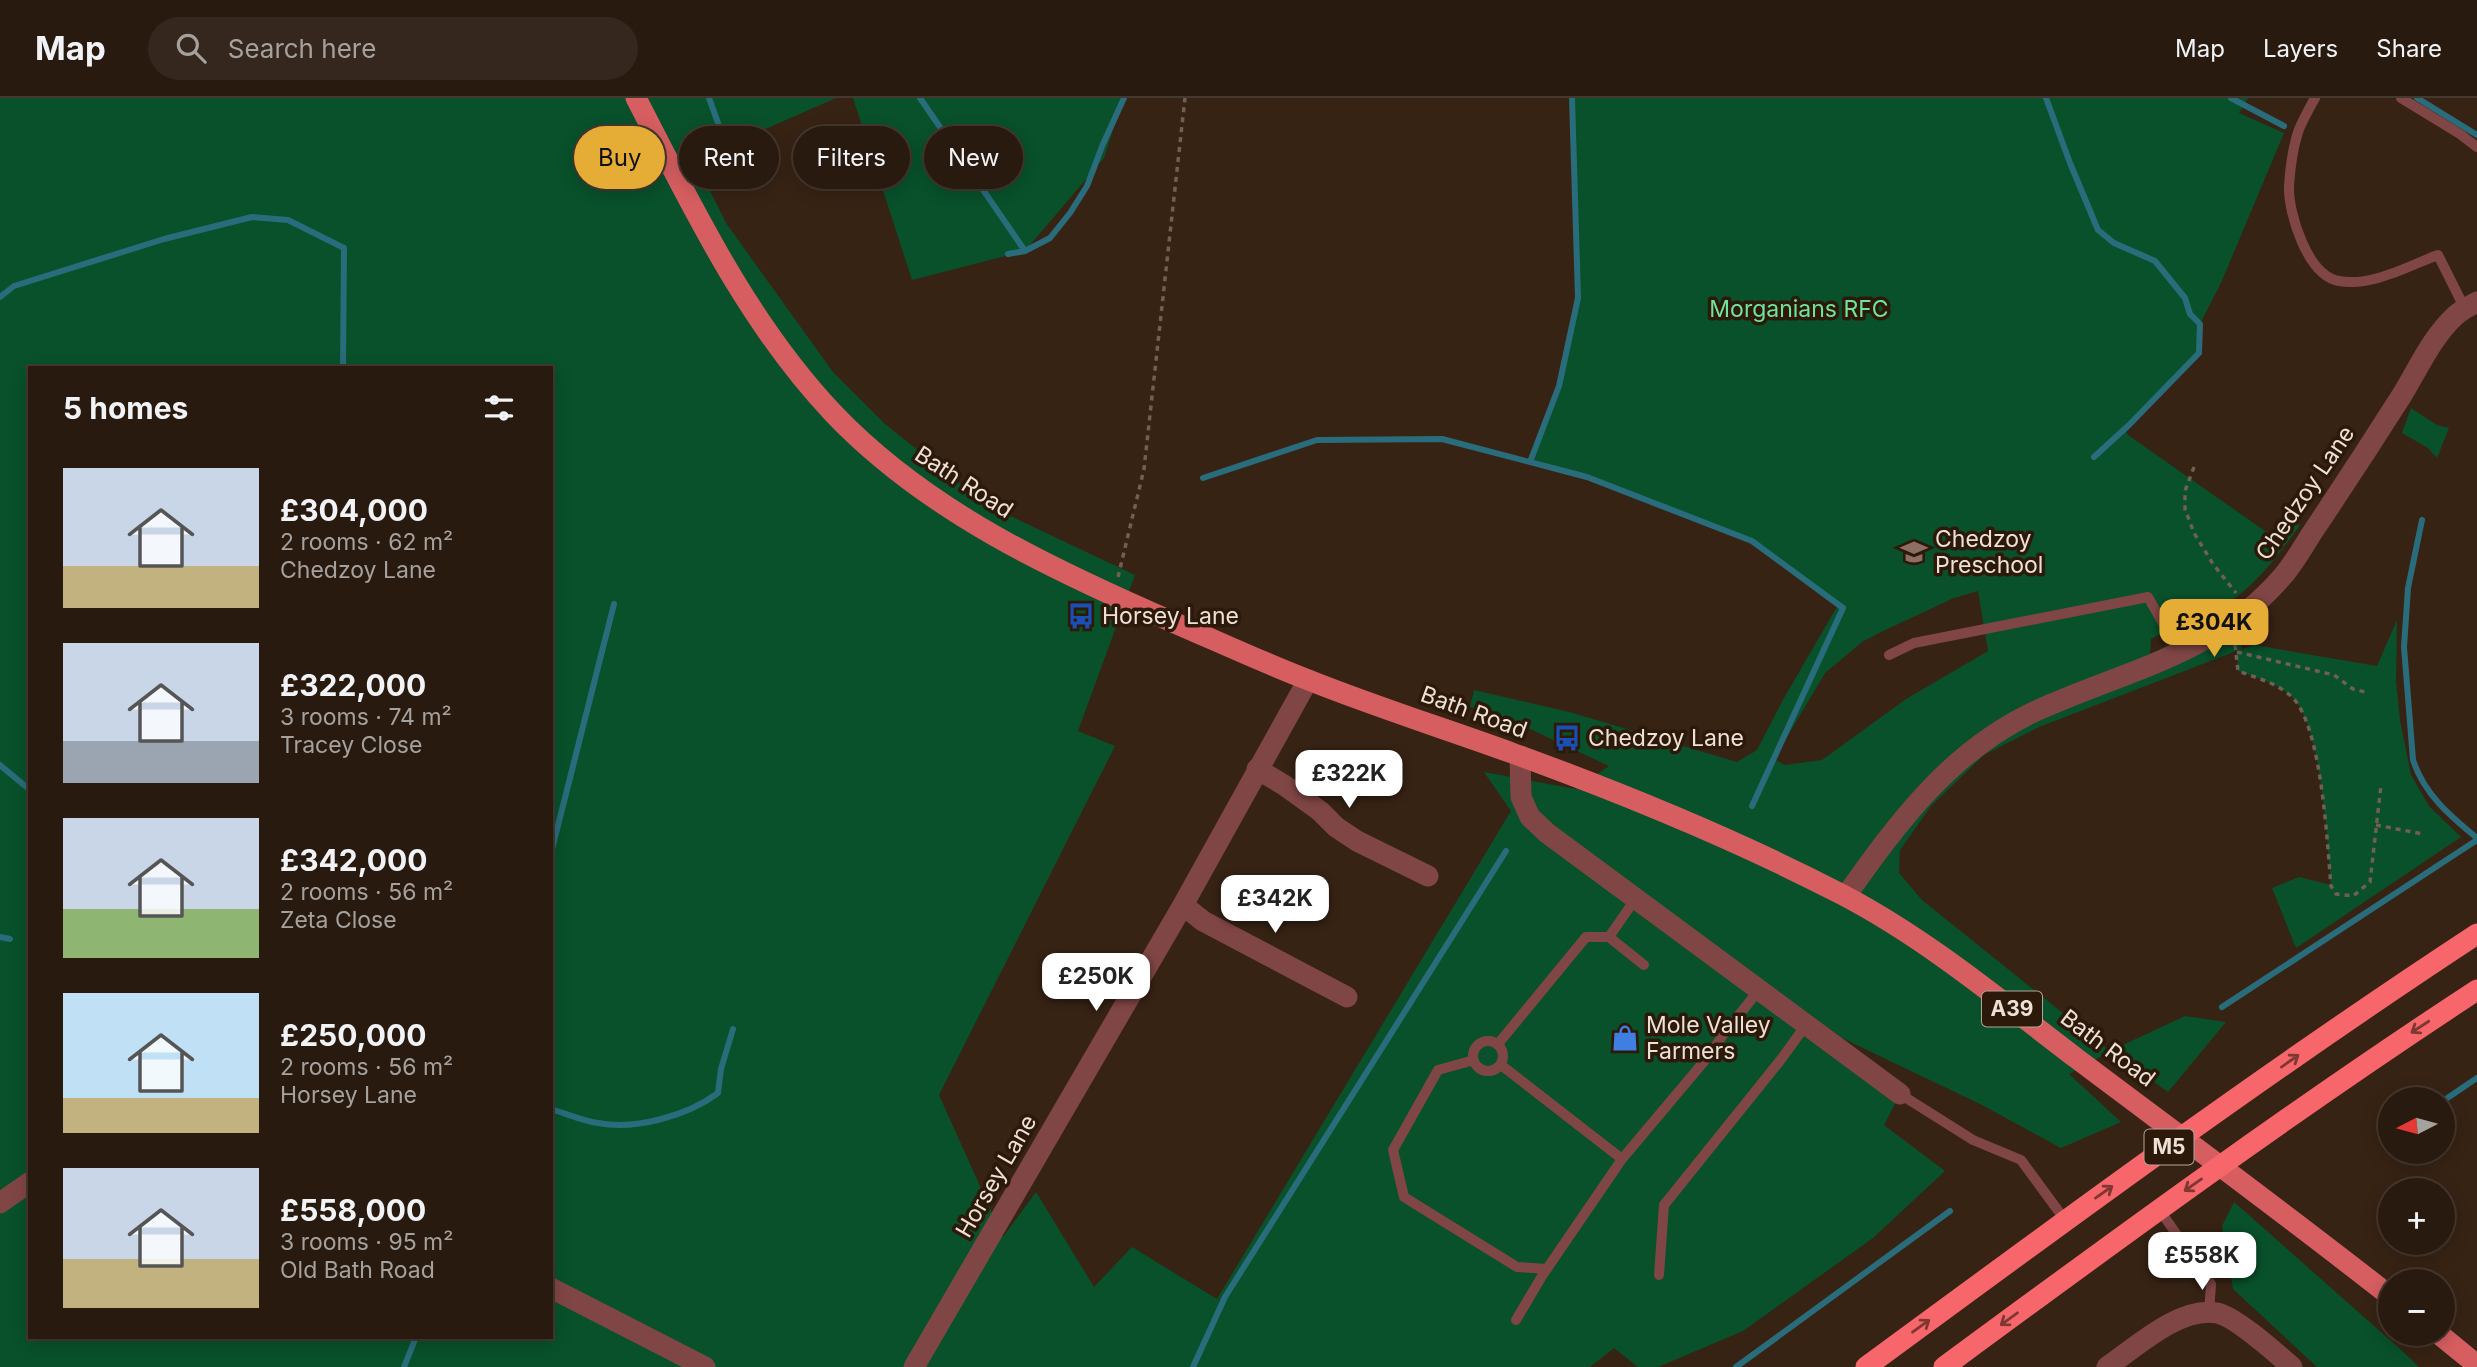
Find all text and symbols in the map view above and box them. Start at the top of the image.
search box [148,17,638,80]
text: Map [35,28,106,68]
icon: search [172,29,210,67]
text: Search here [228,33,376,64]
text: Map [2175,34,2225,63]
text: Layers [2263,34,2338,63]
text: Share [2376,34,2442,63]
chip: Buy [574,126,665,189]
chip: Rent [679,126,779,189]
chip: Filters [793,126,910,189]
chip: New [924,126,1023,189]
park label: Morganians RFC [1709,295,1889,323]
icon: filters [480,389,518,427]
text: 5 homes [63,390,188,426]
street label: Chedzoy Lane [2250,421,2360,565]
street label: Bath Road [910,440,1018,524]
text: £304,000 [280,492,428,528]
icon: home [119,496,203,580]
place label: Chedzoy Preschool [1935,525,2043,579]
text: 2 rooms · 62 m² [280,528,453,556]
school or university icon: Chedzoy Preschool [1899,537,1929,567]
text: Chedzoy Lane [280,556,436,584]
pin: £304K [2165,600,2263,659]
bus stop icon: Horsey Lane [1066,601,1096,631]
place label: Horsey Lane [1102,602,1239,630]
text: £304K [2175,608,2253,636]
text: £322,000 [280,667,426,703]
icon: home [119,671,203,755]
street label: Bath Road [1417,680,1531,744]
text: 3 rooms · 74 m² [280,703,452,731]
bus stop icon: Chedzoy Lane [1552,723,1582,753]
place label: Chedzoy Lane [1588,724,1744,752]
text: Tracey Close [280,731,422,759]
pin: £322K [1300,750,1398,810]
text: £322K [1311,759,1387,787]
text: £342,000 [280,842,428,878]
icon: home [119,846,203,930]
pin: £342K [1226,876,1324,935]
text: 2 rooms · 56 m² [280,878,453,906]
text: £342K [1237,884,1313,912]
text: Zeta Close [280,906,397,934]
pin: £250K [1047,954,1145,1013]
text: £250K [1058,962,1134,990]
road number: A39 [1982,992,2042,1026]
street label: Bath Road [2055,1003,2161,1093]
place label: Mole Valley Farmers [1646,1011,1771,1065]
text: £250,000 [280,1017,426,1053]
one-way arrow [2411,1020,2430,1034]
icon: home [119,1021,203,1105]
shop icon: Mole Valley Farmers [1610,1023,1640,1053]
text: 2 rooms · 56 m² [280,1053,453,1081]
one-way arrow [2280,1054,2299,1068]
text: Horsey Lane [280,1081,417,1109]
north arrow [2378,1087,2455,1164]
map controls [2378,1087,2455,1346]
street label: Horsey Lane [950,1110,1042,1242]
road number: M5 [2144,1130,2194,1164]
one-way arrow [2184,1178,2203,1192]
button: + [2378,1178,2455,1255]
one-way arrow [2094,1185,2113,1199]
text: £558,000 [280,1192,426,1228]
icon: home [119,1196,203,1280]
text: 3 rooms · 95 m² [280,1228,453,1256]
pin: £558K [2153,1232,2251,1292]
text: £558K [2164,1241,2240,1269]
text: Old Bath Road [280,1256,435,1284]
button: − [2378,1269,2455,1346]
one-way arrow [2000,1312,2019,1326]
one-way arrow [1911,1319,1929,1334]

